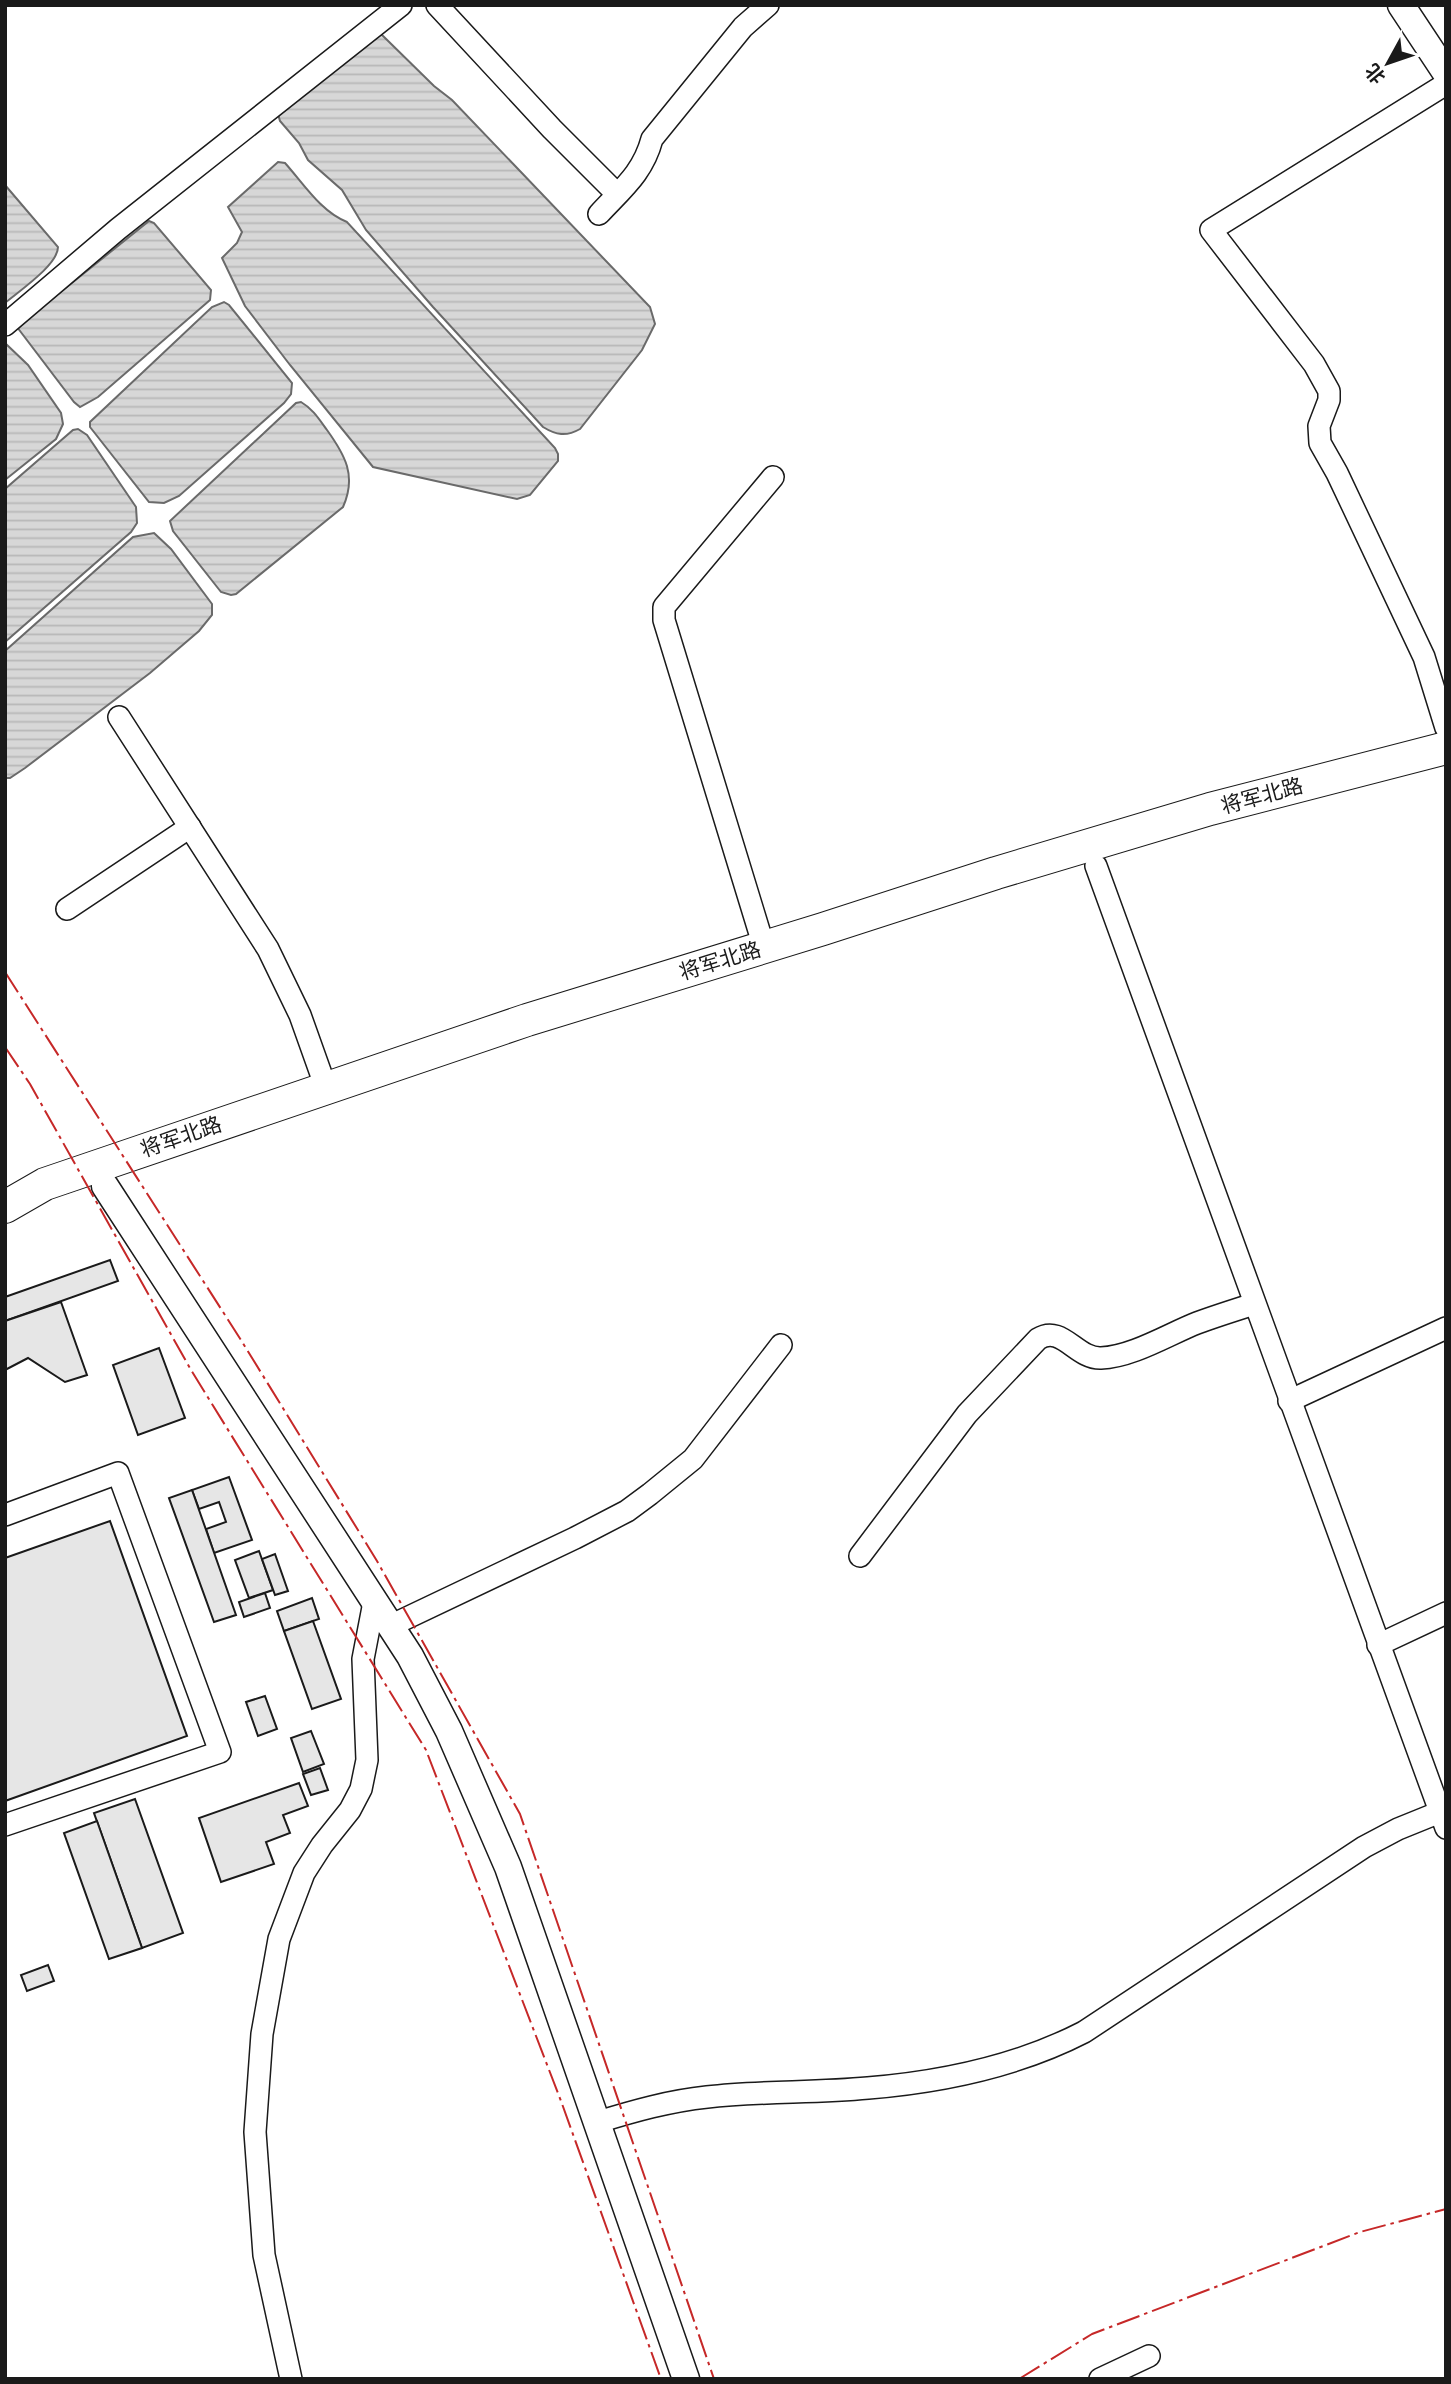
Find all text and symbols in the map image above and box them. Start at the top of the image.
north arrow [1353,28,1423,98]
text: 北 [1360,60,1390,88]
street label: 将军北路 [1218,773,1306,818]
street label: 将军北路 [676,936,764,985]
street label: 将军北路 [137,1111,225,1162]

